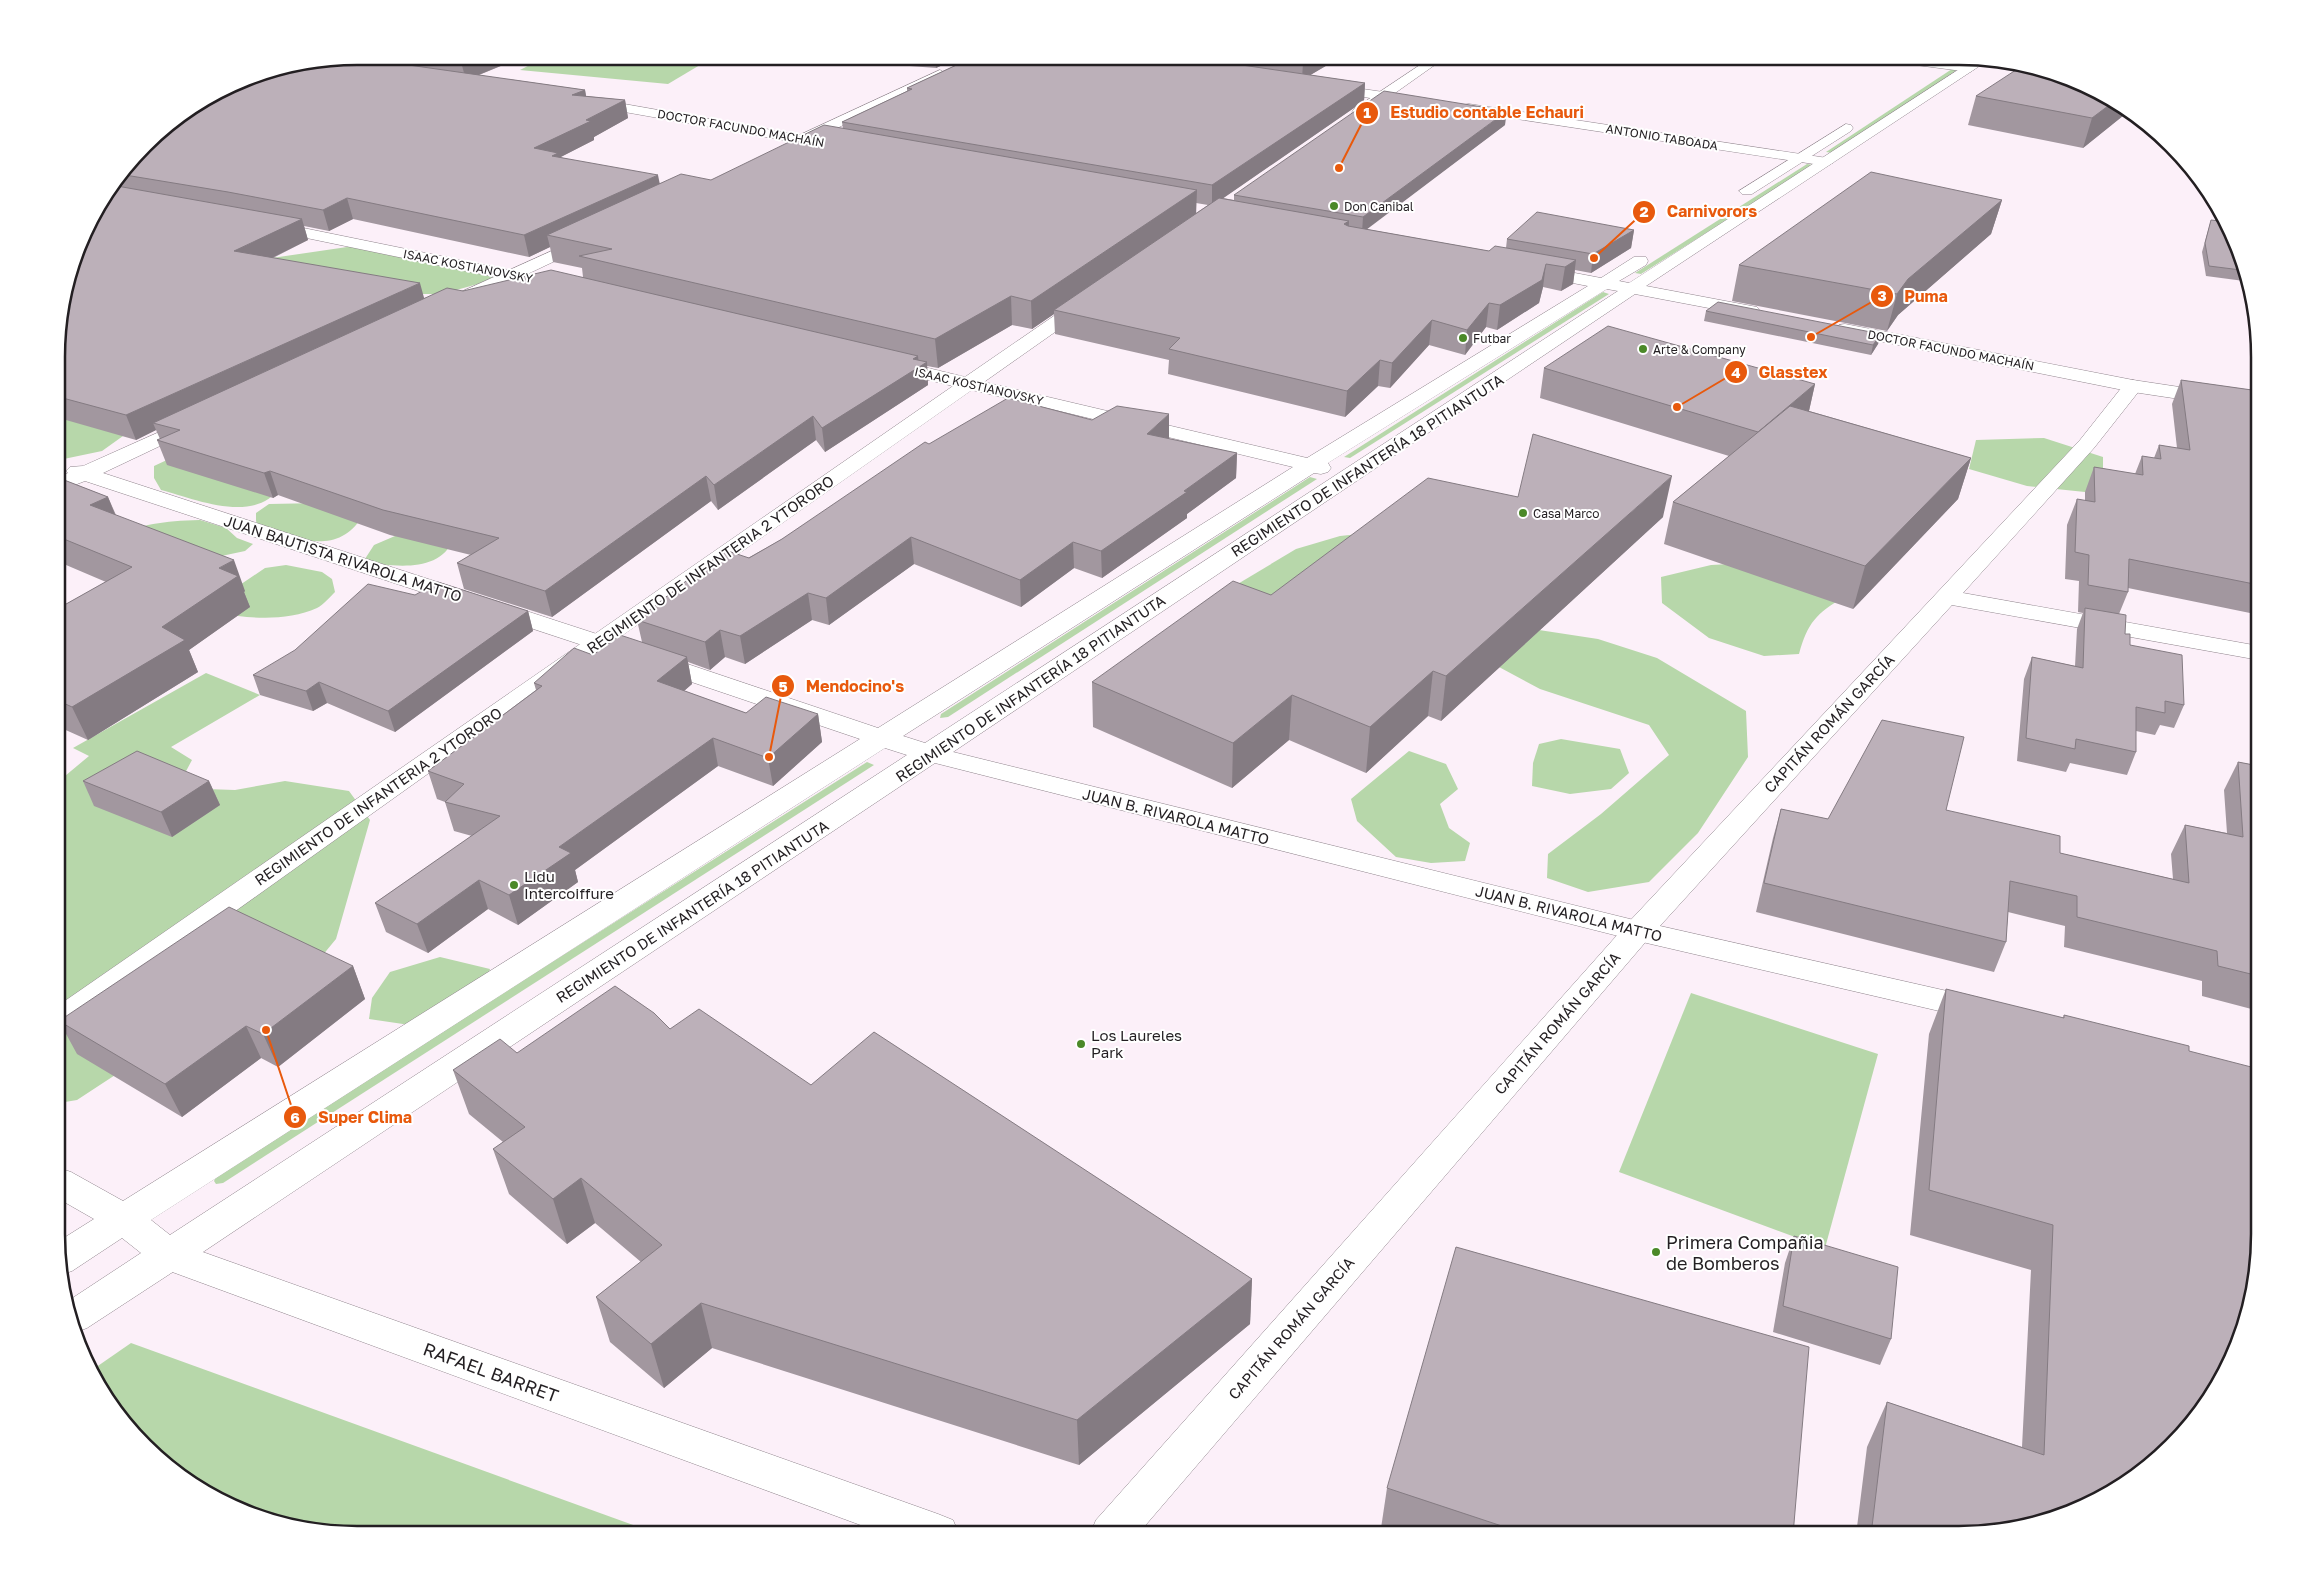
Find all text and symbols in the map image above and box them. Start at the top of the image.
callout: Estudio contable Echauri [1355,97,1593,128]
text: Estudio contable Echauri [1390,102,1584,122]
text: 1 [1363,103,1371,121]
street label: DOCTOR FACUNDO MACHAÍN [656,106,826,150]
street label: ANTONIO TABOADA [1605,121,1719,153]
callout: Carnivorors [1631,196,1767,227]
place label: Don Canibal [1344,199,1414,214]
marker: Don Canibal [1328,200,1340,212]
text: Carnivorors [1667,201,1757,221]
text: 2 [1639,202,1649,220]
street label: ISAAC KOSTIANOVSKY [402,246,534,286]
callout: Puma [1869,280,1958,311]
text: 3 [1877,286,1887,304]
text: Puma [1904,286,1948,306]
street label: DOCTOR FACUNDO MACHAÍN [1866,326,2036,374]
place label: Futbar [1473,331,1511,346]
marker: Futbar [1457,332,1469,344]
place label: Arte & Company [1653,342,1746,357]
marker: Arte & Company [1637,343,1649,355]
callout: Glasstex [1723,357,1837,388]
text: Glasstex [1758,362,1828,382]
text: 4 [1731,363,1741,381]
street label: ISAAC KOSTIANOVSKY [913,364,1045,408]
street label: REGIMIENTO DE INFANTERÍA 18 PITIANTUTA [1227,370,1507,560]
street label: REGIMIENTO DE INFANTERIA 2 YTORORO [583,471,837,657]
place label: Casa Marco [1533,506,1599,521]
marker: Casa Marco [1517,507,1529,519]
street label: JUAN BAUTISTA RIVAROLA MATTO [222,511,464,605]
street label: REGIMIENTO DE INFANTERÍA 18 PITIANTUTA [892,591,1168,785]
street label: CAPITÁN ROMÁN GARCÍA [1760,650,1898,796]
callout: Mendocino's [771,671,914,702]
text: Mendocino's [806,676,904,696]
text: 5 [778,677,788,695]
street label: REGIMIENTO DE INFANTERIA 2 YTORORO [251,703,505,889]
street label: JUAN B. RIVAROLA MATTO [1081,784,1271,848]
street label: REGIMIENTO DE INFANTERÍA 18 PITIANTUTA [552,816,832,1006]
place label: Lidu Intercoiffure [524,867,614,902]
marker: Lidu Intercoiffure [508,879,520,891]
street label: JUAN B. RIVAROLA MATTO [1474,881,1664,945]
street label: CAPITÁN ROMÁN GARCÍA [1490,948,1624,1098]
place label: Los Laureles Park [1091,1026,1182,1061]
marker: Los Laureles Park [1075,1038,1087,1050]
callout: Super Clima [282,1102,422,1133]
text: Super Clima [318,1107,412,1127]
text: 6 [290,1108,300,1126]
place label: Primera Compañia de Bomberos [1666,1231,1824,1274]
marker: Primera Compañia de Bomberos [1650,1246,1662,1258]
street label: CAPITÁN ROMÁN GARCÍA [1224,1253,1358,1403]
street label: RAFAEL BARRET [420,1337,562,1407]

